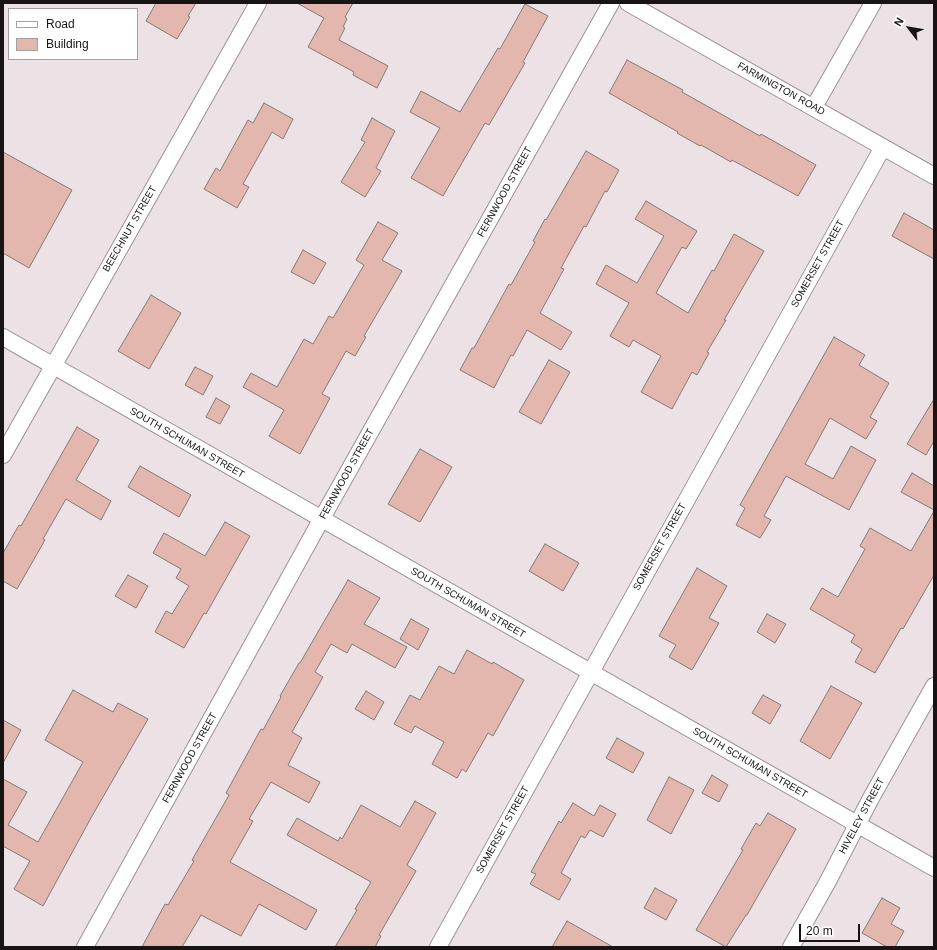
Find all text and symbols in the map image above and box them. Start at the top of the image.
legend [8,8,138,60]
north arrow [889,8,929,48]
text: N [892,15,906,28]
text: Road [46,17,75,31]
text: Building [46,37,89,51]
street label: FARMINGTON ROAD [735,60,827,118]
street label: FERNWOOD STREET [475,145,535,239]
street label: BEECHNUT STREET [100,184,160,274]
street label: SOMERSET STREET [789,218,847,310]
street label: SOUTH SCHUMAN STREET [127,405,247,481]
street label: FERNWOOD STREET [317,427,377,521]
street label: SOMERSET STREET [631,501,689,593]
street label: SOUTH SCHUMAN STREET [408,565,528,641]
street label: FERNWOOD STREET [160,711,220,805]
street label: SOUTH SCHUMAN STREET [690,725,810,801]
street label: HIVELEY STREET [837,776,887,856]
street label: SOMERSET STREET [474,784,532,876]
scale bar [801,916,862,942]
text: 20 m [806,924,833,938]

